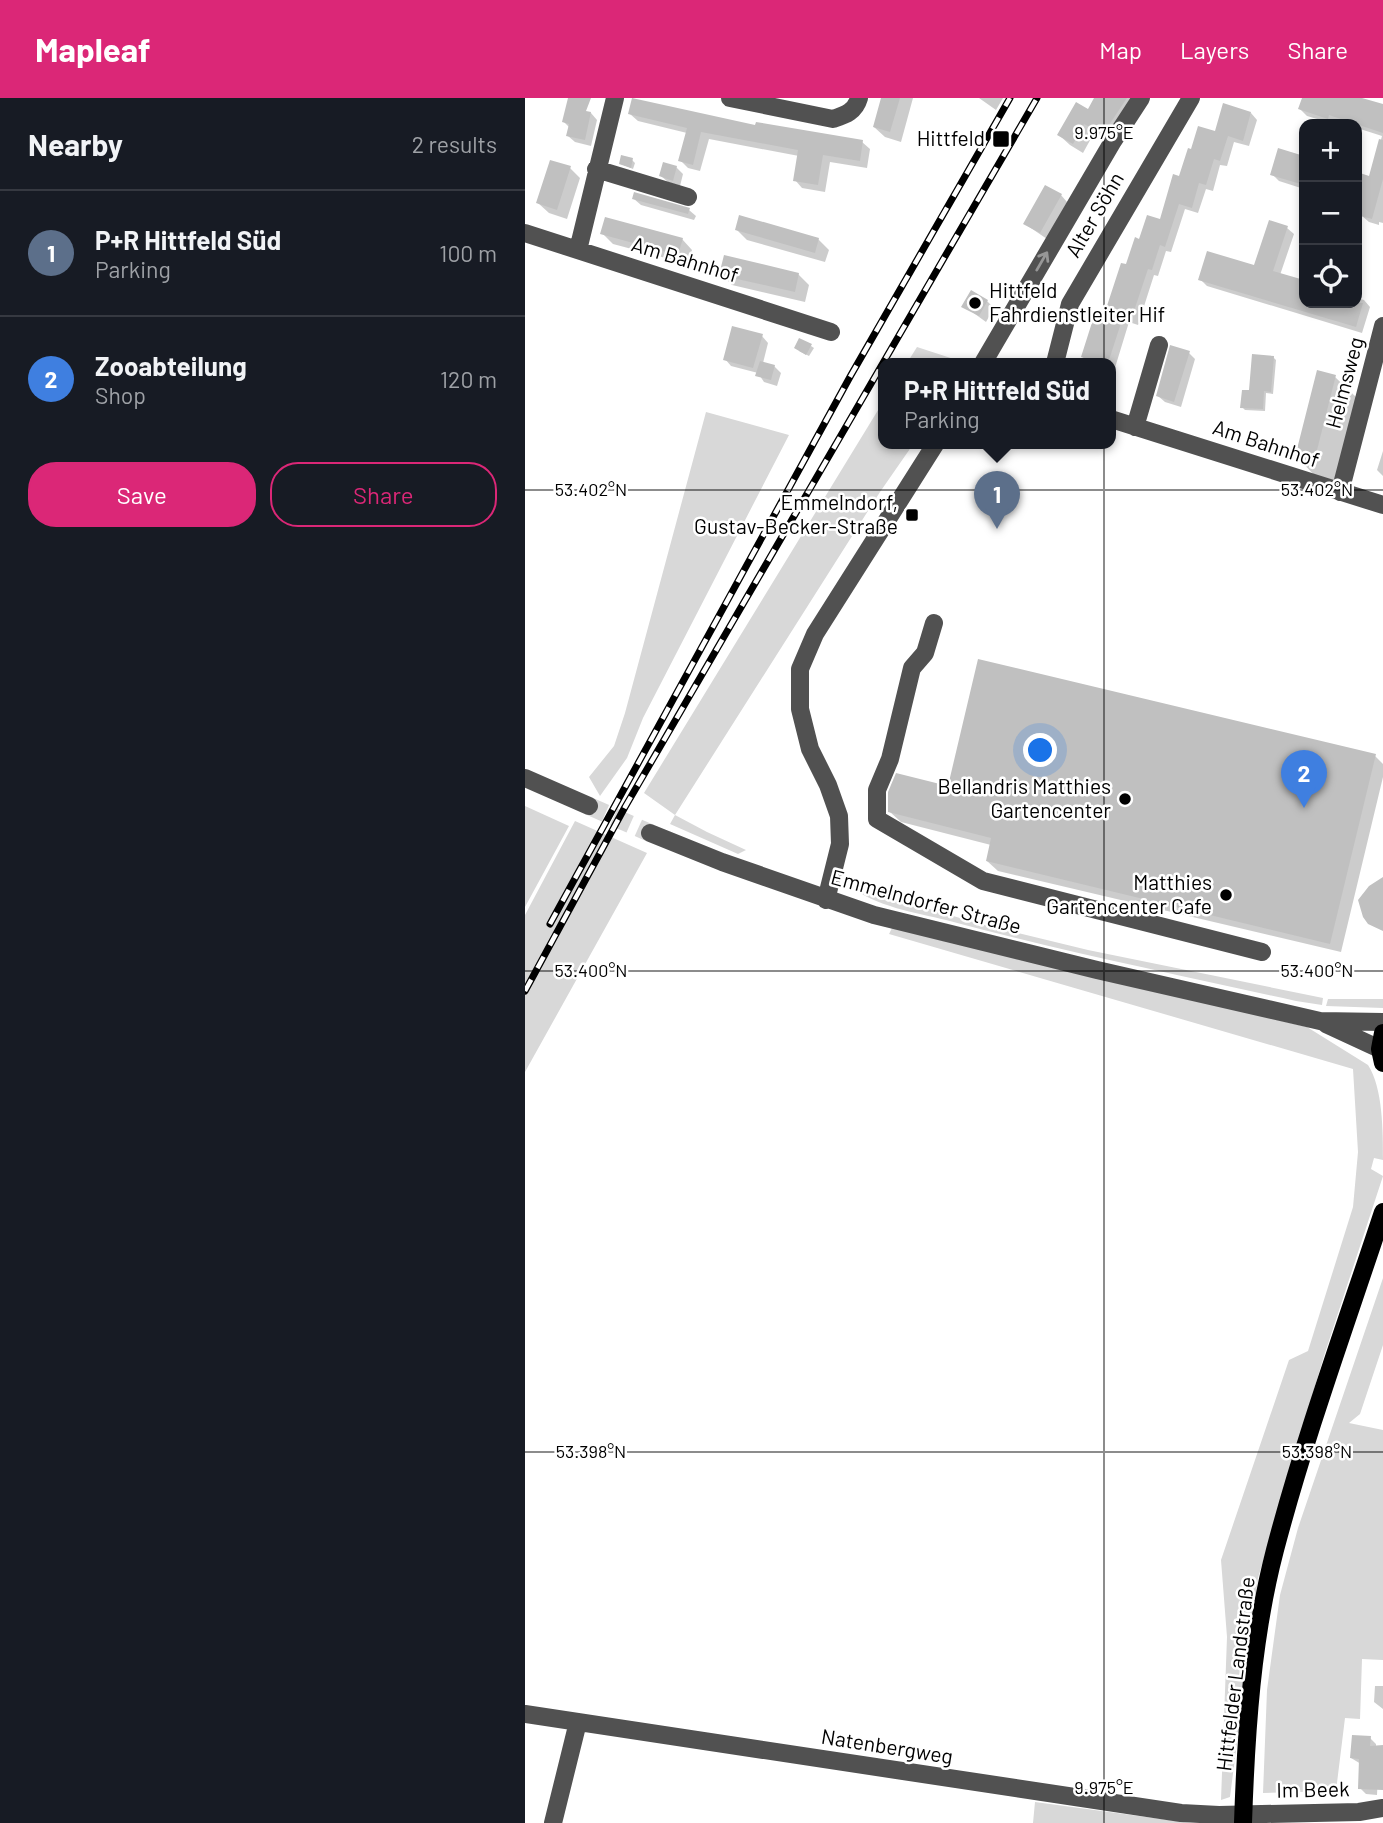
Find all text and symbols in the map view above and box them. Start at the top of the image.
text: Mapleaf [35,29,151,69]
text: Map [1099,35,1142,64]
text: Layers [1180,35,1249,64]
text: Share [1287,35,1348,64]
map controls [1299,119,1362,308]
button: + [1299,119,1362,182]
text: 9.975°E [1074,121,1134,143]
place label: Hittfeld [917,125,985,150]
text: Nearby [28,126,123,162]
marker: Hittfeld [991,129,1011,149]
text: 2 results [412,130,497,158]
street label: Alter Söhn [1059,167,1128,261]
button: − [1299,182,1362,245]
text: P+R Hittfeld Süd [95,224,281,255]
street label: Am Bahnhof [629,230,742,287]
text: 1 [47,239,55,267]
text: 100 m [439,239,497,267]
button: locate [1299,245,1362,308]
one-way arrow [1036,252,1050,272]
text: Parking [95,255,171,283]
place label: Hittfeld Fahrdienstleiter Hif [989,277,1165,326]
marker: Hittfeld Fahrdienstleiter Hif [967,295,983,311]
street label: Helmsweg [1319,334,1368,431]
text: Zooabteilung [95,350,247,381]
popup [878,358,1116,449]
text: 2 [45,365,57,393]
text: 120 m [440,365,497,393]
text: P+R Hittfeld Süd [904,374,1090,405]
text: Shop [95,381,146,409]
text: Parking [904,405,980,433]
street label: Am Bahnhof [1210,414,1323,472]
button: Save [28,462,256,527]
button: Share [270,462,497,527]
pin: 1 [974,471,1020,529]
text: 53.402°N [555,478,627,500]
text: 53.402°N [1281,478,1353,500]
place label: Emmelndorf, Gustav-Becker-Straße [694,489,898,538]
marker: Emmelndorf, Gustav-Becker-Straße [904,507,920,523]
your location [1023,733,1057,767]
pin: 2 [1281,750,1327,808]
place label: Bellandris Matthies Gartencenter [938,773,1111,822]
marker: Bellandris Matthies Gartencenter [1117,791,1133,807]
street label: Emmelndorfer Straße [828,863,1024,938]
place label: Matthies Gartencenter Cafe [1046,869,1212,918]
marker: Matthies Gartencenter Cafe [1218,887,1234,903]
text: 53.400°N [555,959,627,981]
text: 53.400°N [1281,959,1353,981]
text: 53.398°N [556,1440,626,1462]
text: 53.398°N [1282,1440,1352,1462]
street label: Hittfelder Landstraße [1210,1575,1259,1772]
street label: Natenbergweg [820,1723,955,1768]
street label: Im Beek [1276,1775,1350,1802]
text: 9.975°E [1074,1776,1134,1798]

